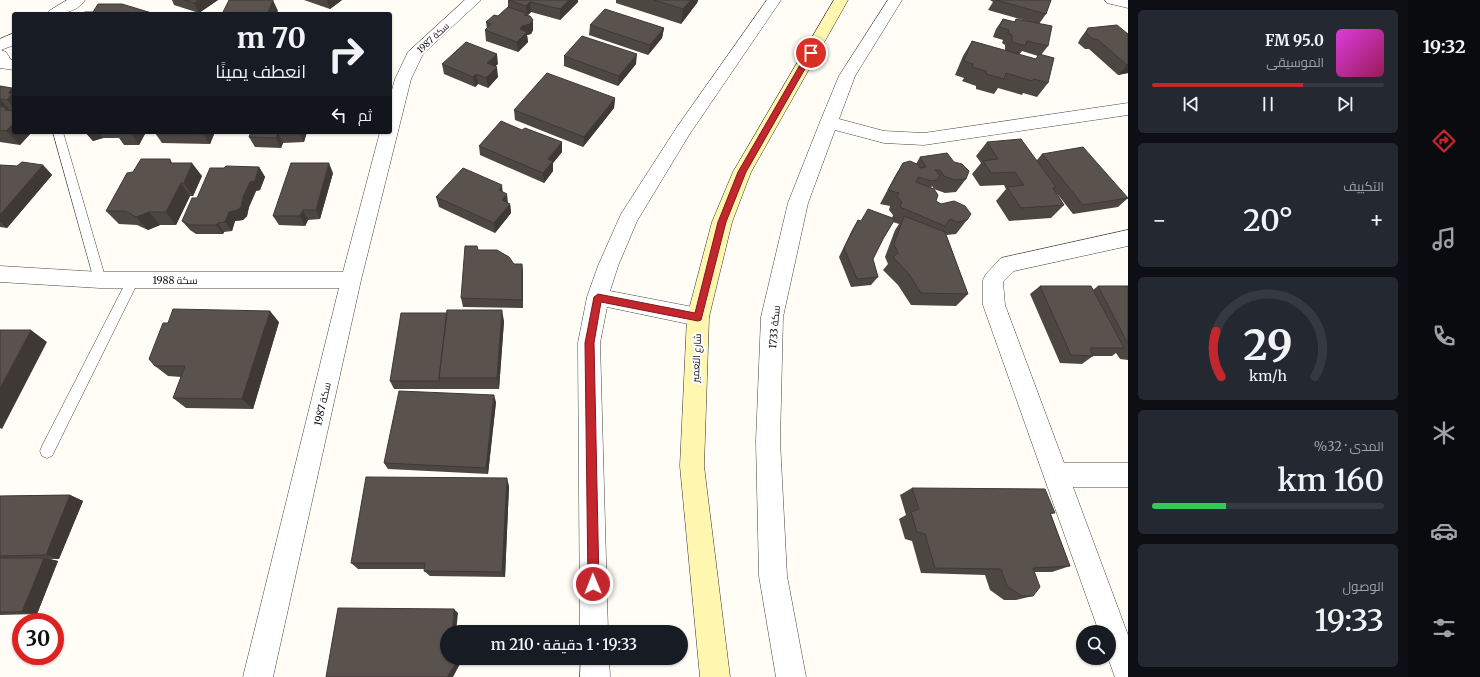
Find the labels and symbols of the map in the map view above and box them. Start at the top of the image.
street label: سكة 1987 [414,20,451,55]
pin [794,36,828,70]
street label: سكة 1988 [153,274,197,287]
street label: سكة 1733 [766,305,783,349]
street label: شارع التعمير [689,333,704,384]
street label: سكة 1987 [311,381,334,427]
position arrow [572,563,614,605]
speed limit sign: 30 [12,613,64,665]

